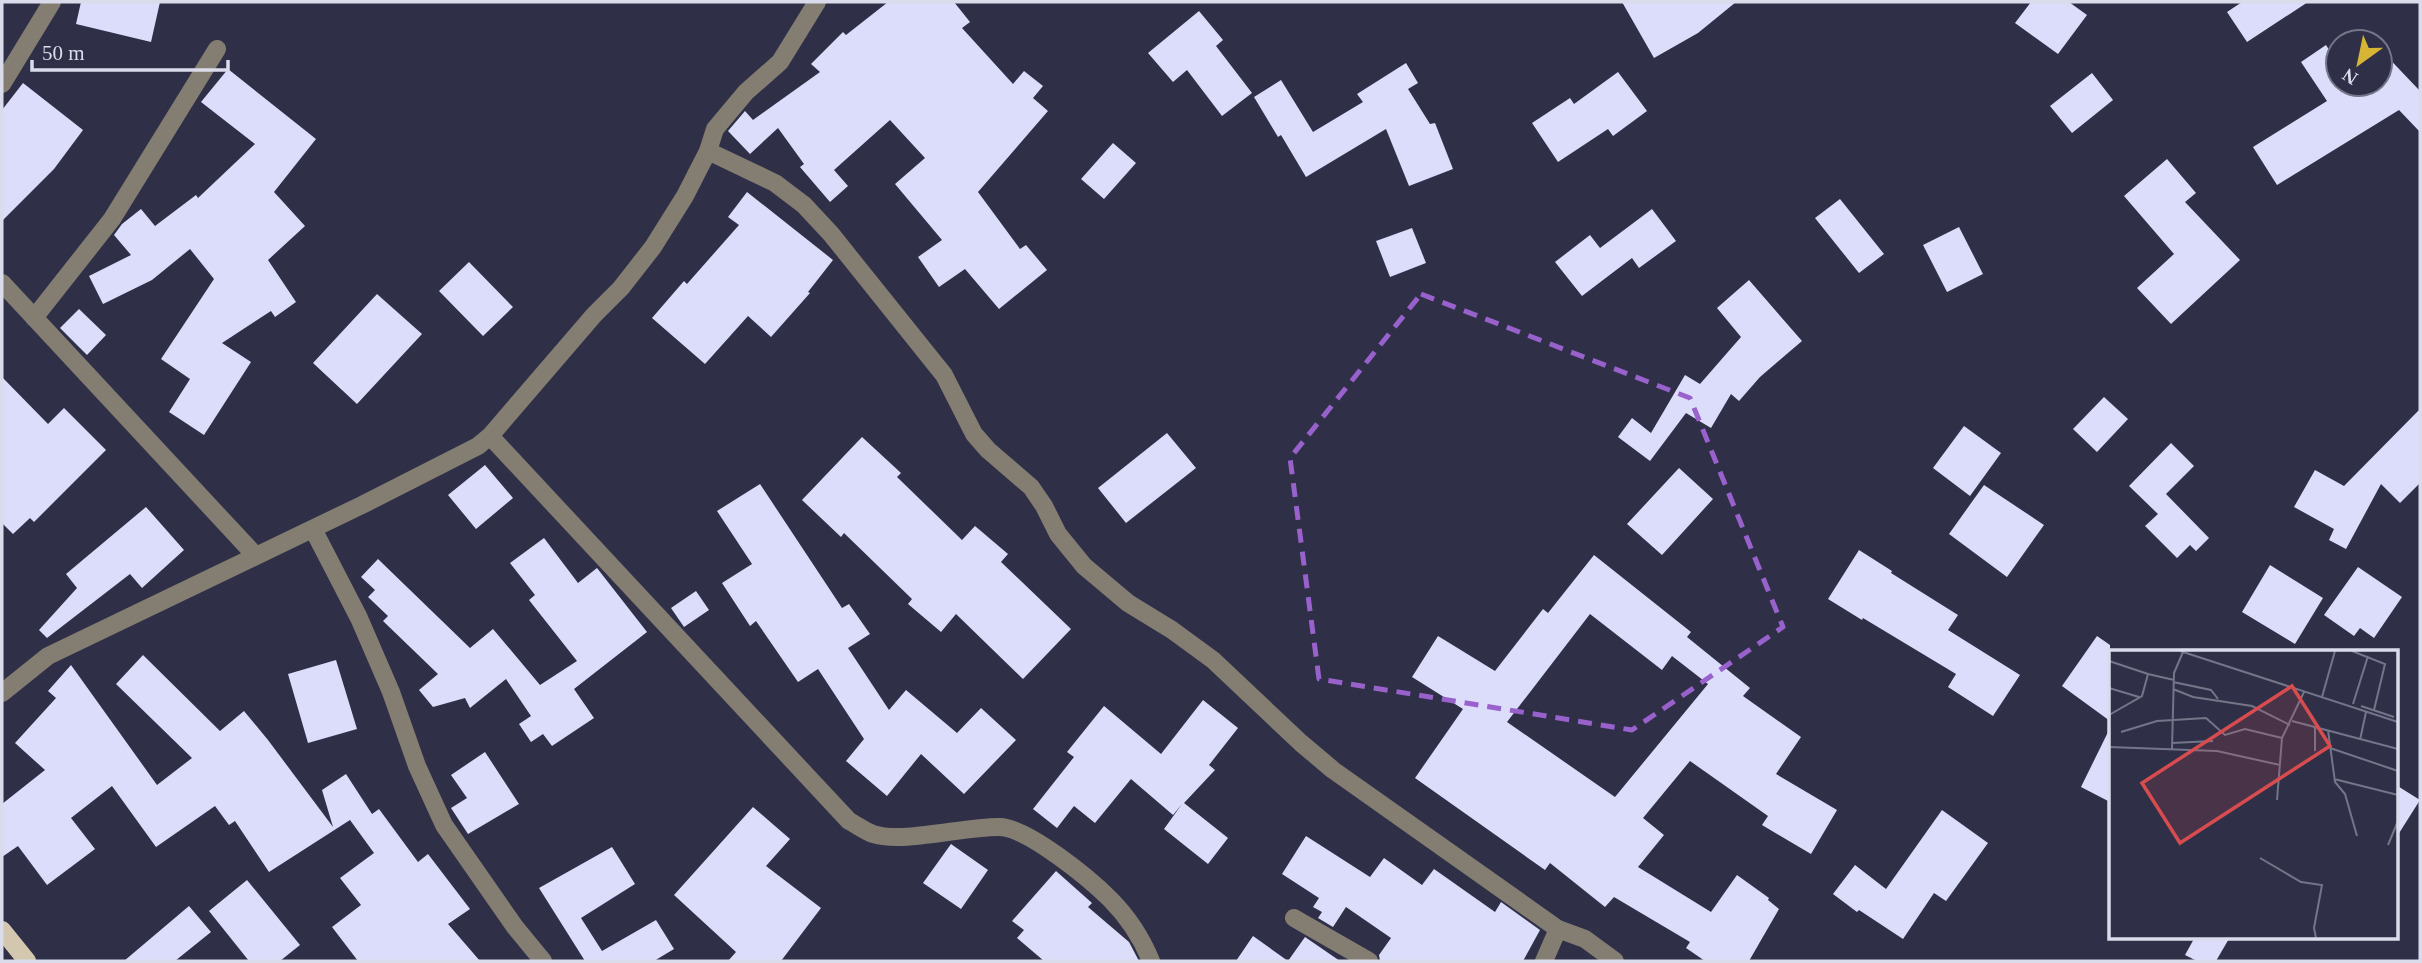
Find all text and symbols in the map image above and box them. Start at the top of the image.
scale bar [32,28,228,72]
north arrow [2324,28,2394,98]
text: 50 m [42,41,85,65]
text: N [2338,64,2361,89]
inset map [2109,650,2398,939]

